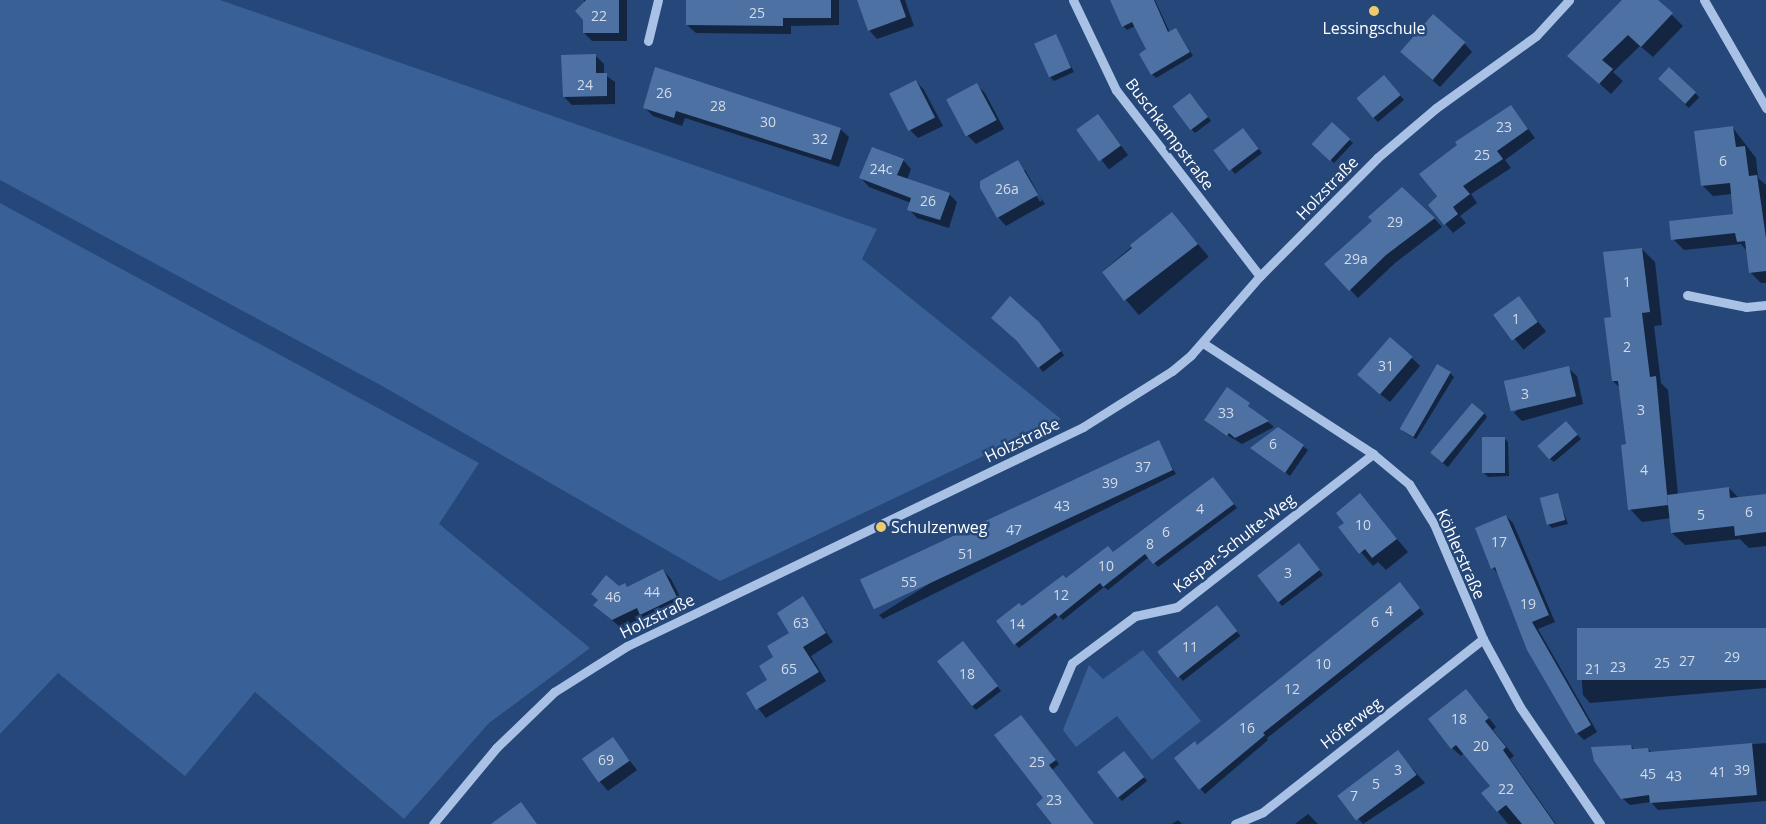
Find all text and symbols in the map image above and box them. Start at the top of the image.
house number: 25 [749,5,765,21]
marker: Lessingschule [1368,5,1380,17]
house number: 22 [591,8,607,24]
place label: Lessingschule [1322,18,1426,38]
street label: Buschkampstraße [1122,74,1218,194]
house number: 24 [577,77,593,93]
house number: 26 [656,85,672,101]
house number: 28 [710,98,726,114]
house number: 30 [760,114,776,130]
house number: 23 [1496,119,1512,135]
house number: 32 [812,131,828,147]
house number: 25 [1474,147,1490,163]
street label: Holzstraße [1292,152,1362,224]
house number: 6 [1719,153,1727,169]
house number: 24c [870,161,892,177]
house number: 26a [995,181,1019,197]
house number: 26 [920,193,936,209]
house number: 29 [1387,214,1403,230]
house number: 29a [1344,251,1368,267]
house number: 1 [1623,274,1631,290]
house number: 1 [1512,311,1520,327]
house number: 2 [1623,339,1631,355]
house number: 31 [1378,358,1394,374]
house number: 3 [1521,386,1529,402]
house number: 3 [1637,402,1645,418]
house number: 33 [1218,405,1234,421]
street label: Holzstraße [982,414,1062,466]
house number: 6 [1269,436,1277,452]
house number: 37 [1135,459,1151,475]
house number: 4 [1640,462,1648,478]
house number: 39 [1102,475,1118,491]
street label: Kaspar-Schulte-Weg [1169,490,1299,596]
house number: 43 [1054,498,1070,514]
house number: 4 [1196,501,1204,517]
house number: 6 [1745,504,1753,520]
street label: Köhlerstraße [1433,506,1489,602]
house number: 5 [1697,507,1705,523]
place label: Schulzenweg [891,517,987,537]
house number: 10 [1355,517,1371,533]
marker: Schulzenweg [875,521,887,533]
house number: 47 [1006,522,1022,538]
house number: 6 [1162,524,1170,540]
house number: 17 [1491,534,1507,550]
house number: 8 [1146,536,1154,552]
house number: 51 [958,546,974,562]
house number: 10 [1098,558,1114,574]
house number: 3 [1284,565,1292,581]
house number: 55 [901,574,917,590]
house number: 44 [644,584,660,600]
house number: 12 [1053,587,1069,603]
house number: 46 [605,589,621,605]
street label: Holzstraße [617,590,697,642]
house number: 19 [1520,596,1536,612]
house number: 4 [1385,603,1393,619]
house number: 6 [1371,614,1379,630]
house number: 63 [793,615,809,631]
house number: 14 [1009,616,1025,632]
house number: 11 [1182,639,1198,655]
house number: 29 [1724,649,1740,665]
house number: 27 [1679,653,1695,669]
house number: 25 [1654,655,1670,671]
house number: 10 [1315,656,1331,672]
house number: 23 [1610,659,1626,675]
house number: 65 [781,661,797,677]
house number: 21 [1585,661,1601,677]
house number: 18 [959,666,975,682]
house number: 12 [1284,681,1300,697]
street label: Höferweg [1317,693,1385,753]
house number: 18 [1451,711,1467,727]
house number: 16 [1239,720,1255,736]
house number: 20 [1473,738,1489,754]
house number: 69 [598,752,614,768]
house number: 25 [1029,754,1045,770]
house number: 3 [1394,762,1402,778]
house number: 39 [1734,762,1750,778]
house number: 41 [1710,764,1726,780]
house number: 45 [1640,766,1656,782]
house number: 43 [1666,768,1682,784]
house number: 5 [1372,776,1380,792]
house number: 22 [1498,781,1514,797]
house number: 7 [1350,788,1358,804]
house number: 23 [1046,792,1062,808]

